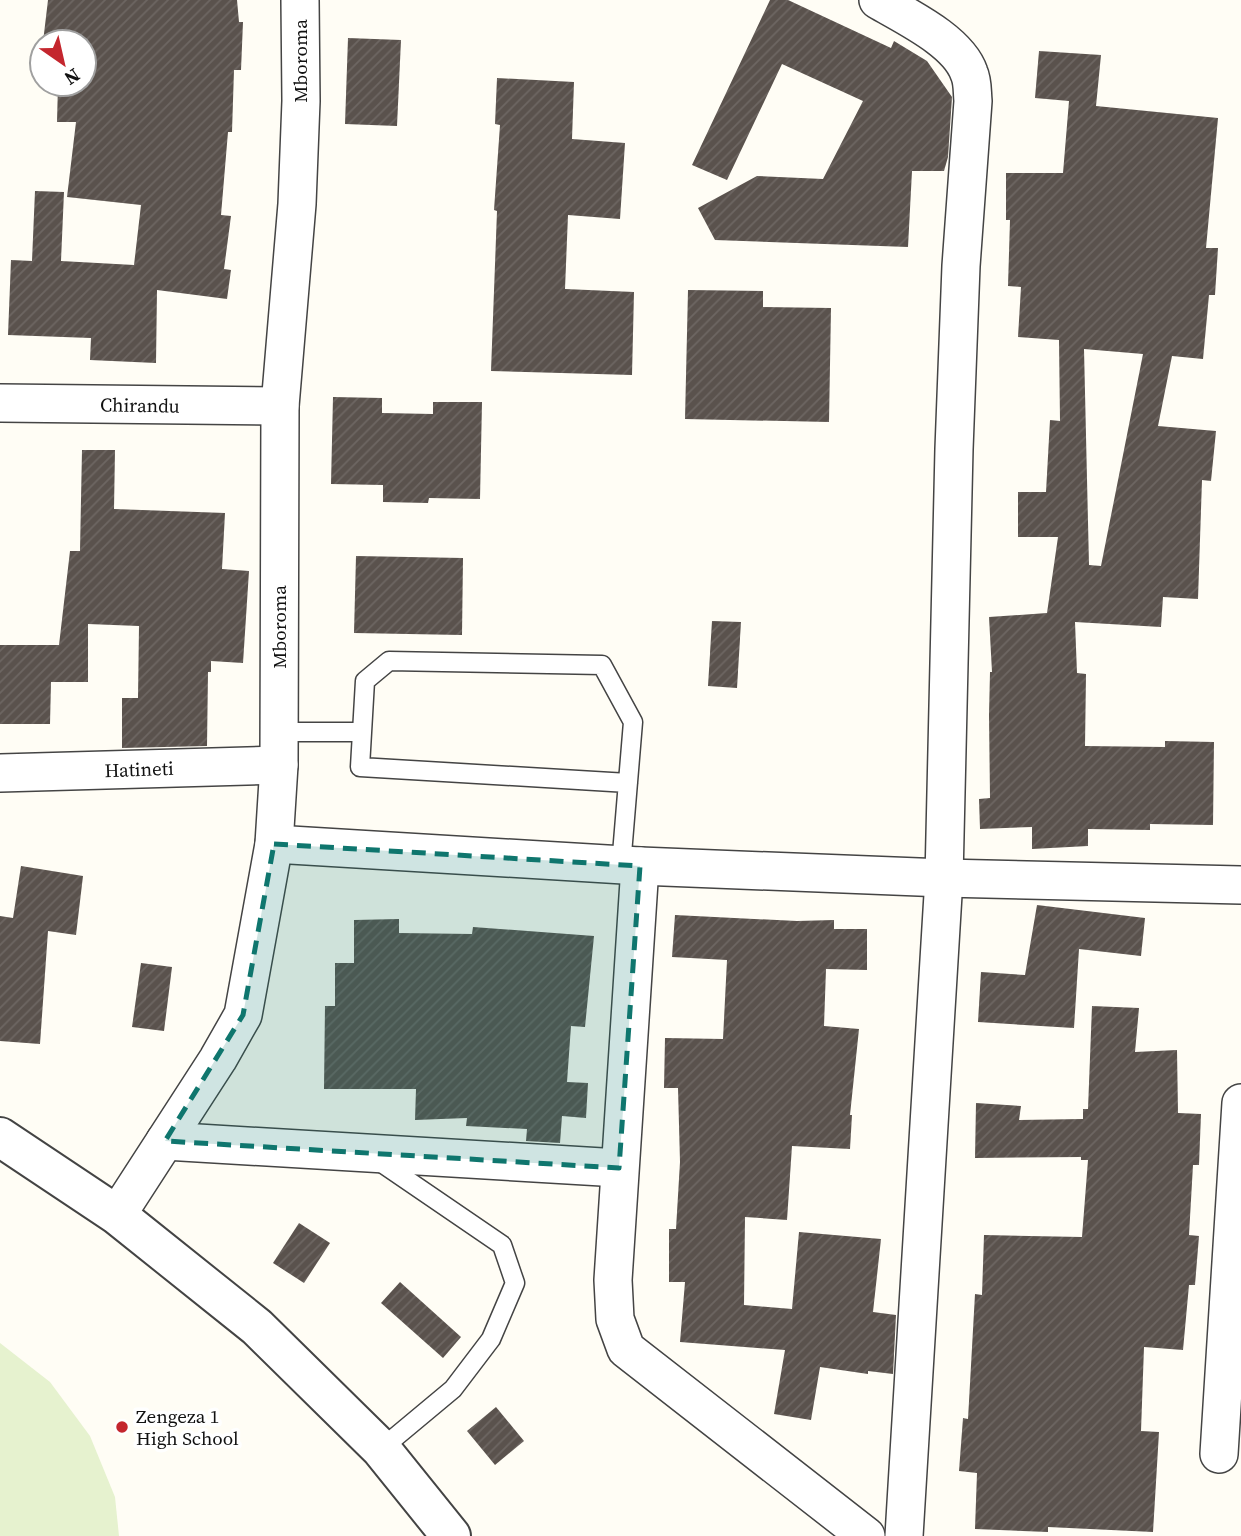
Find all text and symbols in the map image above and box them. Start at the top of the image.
street label: Mboroma [287,19,313,103]
north arrow [28,28,98,98]
text: N [59,62,86,92]
street label: Chirandu [100,391,180,419]
street label: Mboroma [266,585,292,669]
street label: Hatineti [104,755,174,783]
place label: Zengeza 1 High School [136,1403,239,1451]
marker: Zengeza 1 High School [114,1419,130,1435]

